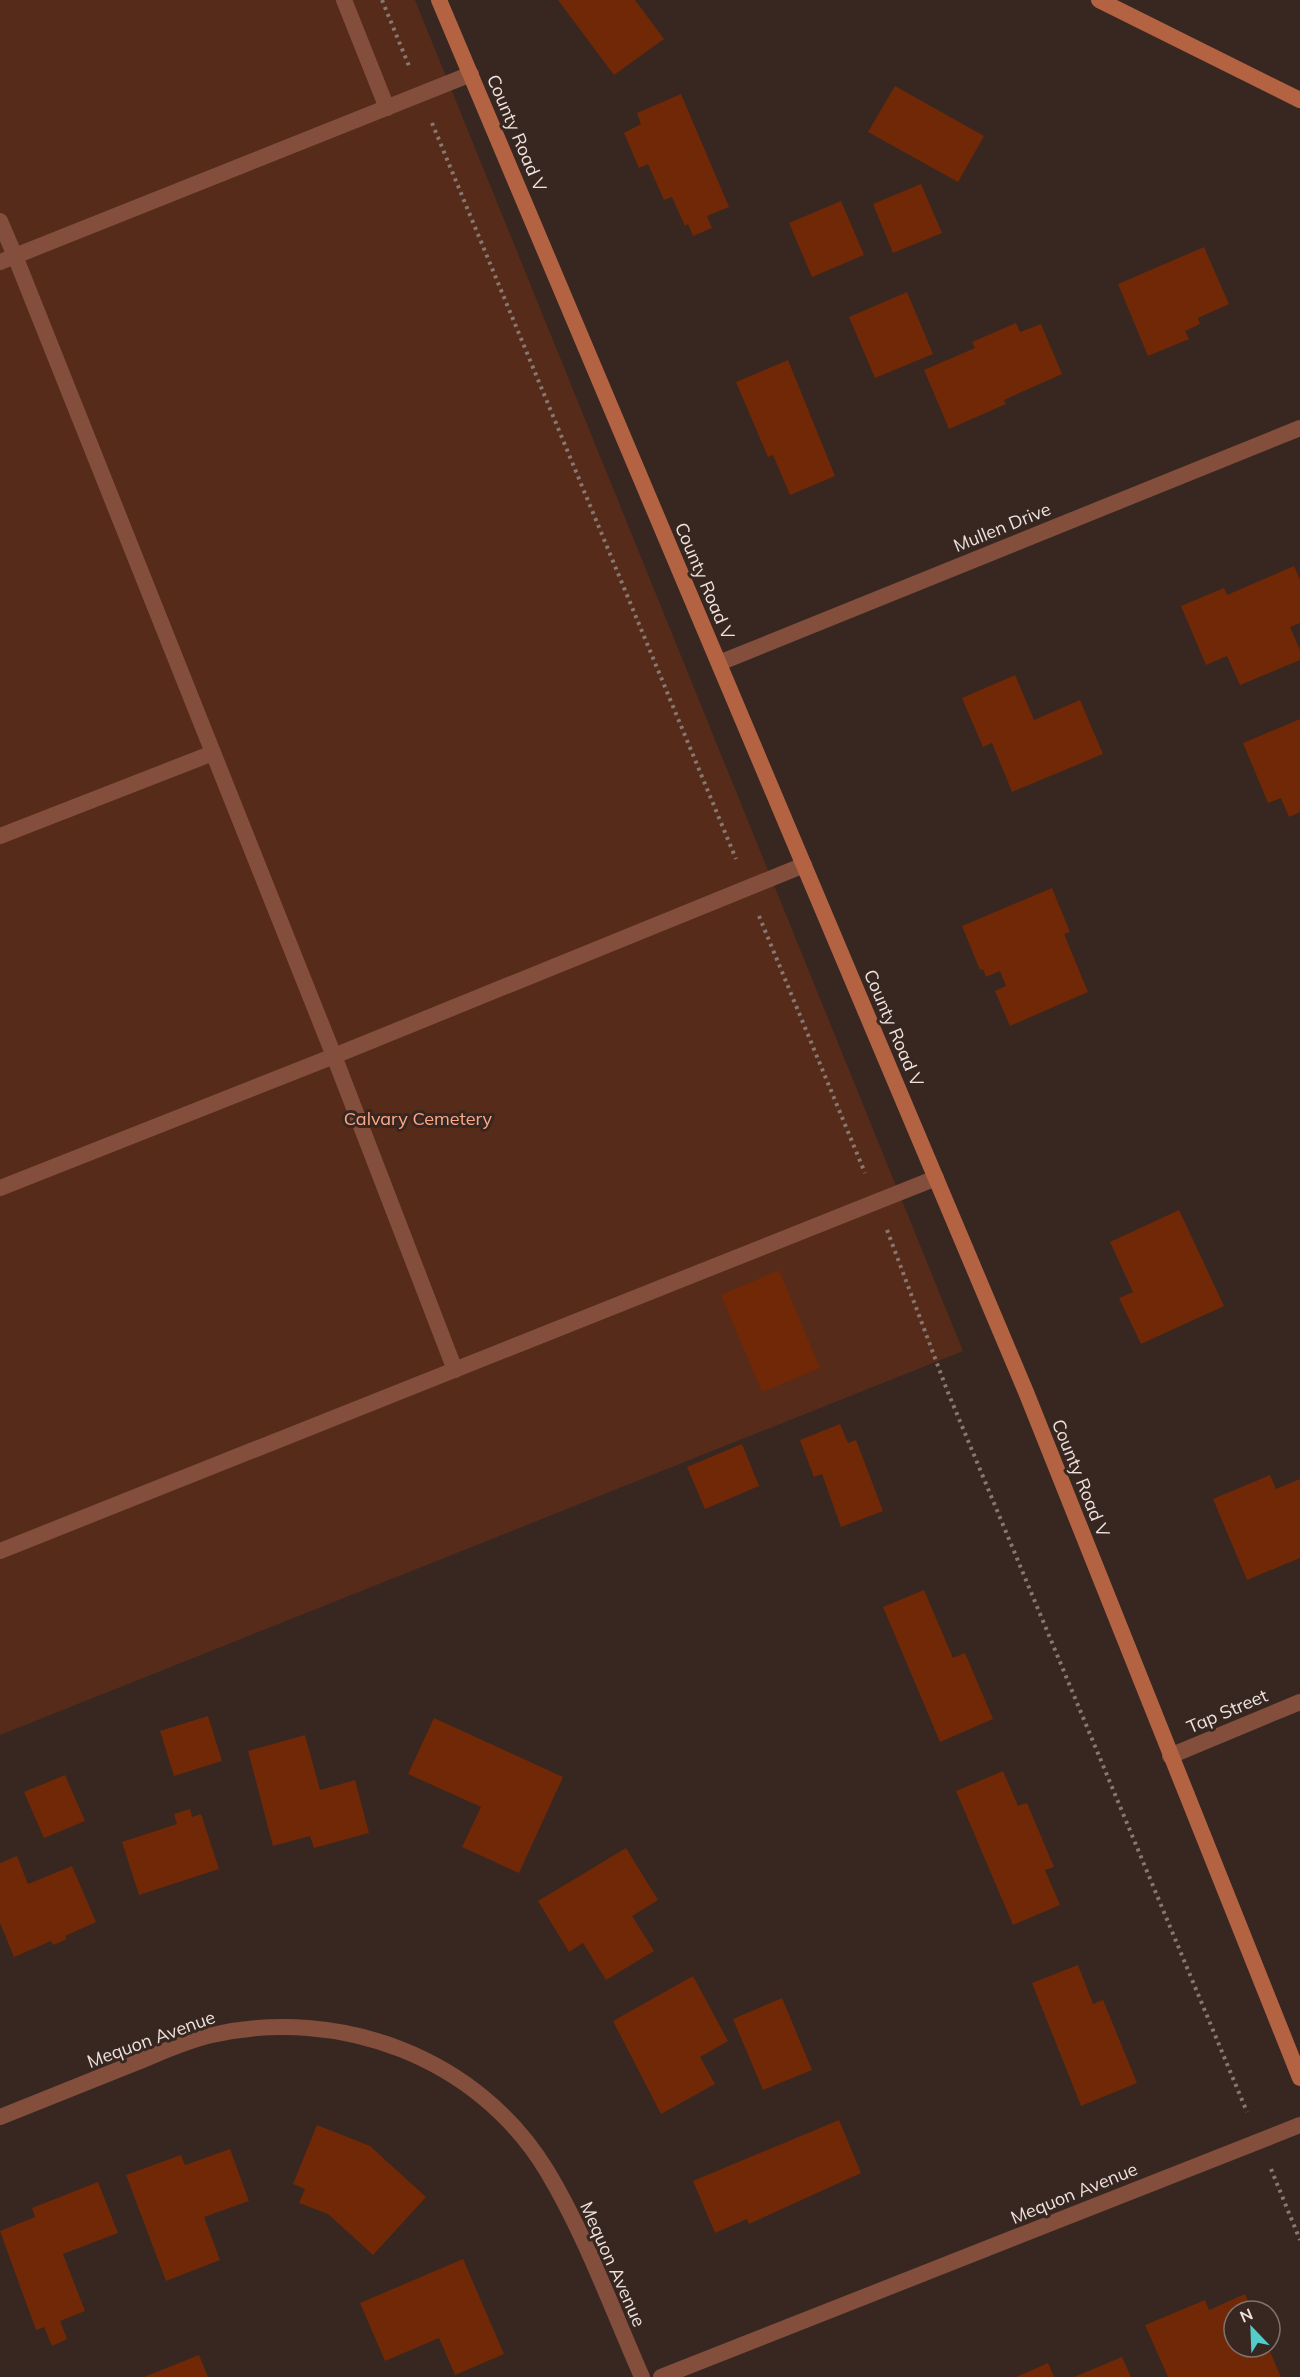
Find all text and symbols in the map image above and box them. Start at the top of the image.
street label: County Road V [482,71,552,195]
street label: Mullen Drive [950,497,1054,557]
street label: County Road V [670,519,740,643]
street label: County Road V [859,966,929,1090]
park label: Calvary Cemetery [344,1107,493,1130]
street label: County Road V [1047,1416,1115,1541]
street label: Tap Street [1183,1684,1271,1738]
street label: Mequon Avenue [84,2005,218,2073]
street label: Mequon Avenue [1007,2157,1141,2229]
street label: Mequon Avenue [575,2198,651,2330]
north arrow [1222,2299,1282,2359]
text: N [1237,2304,1256,2327]

